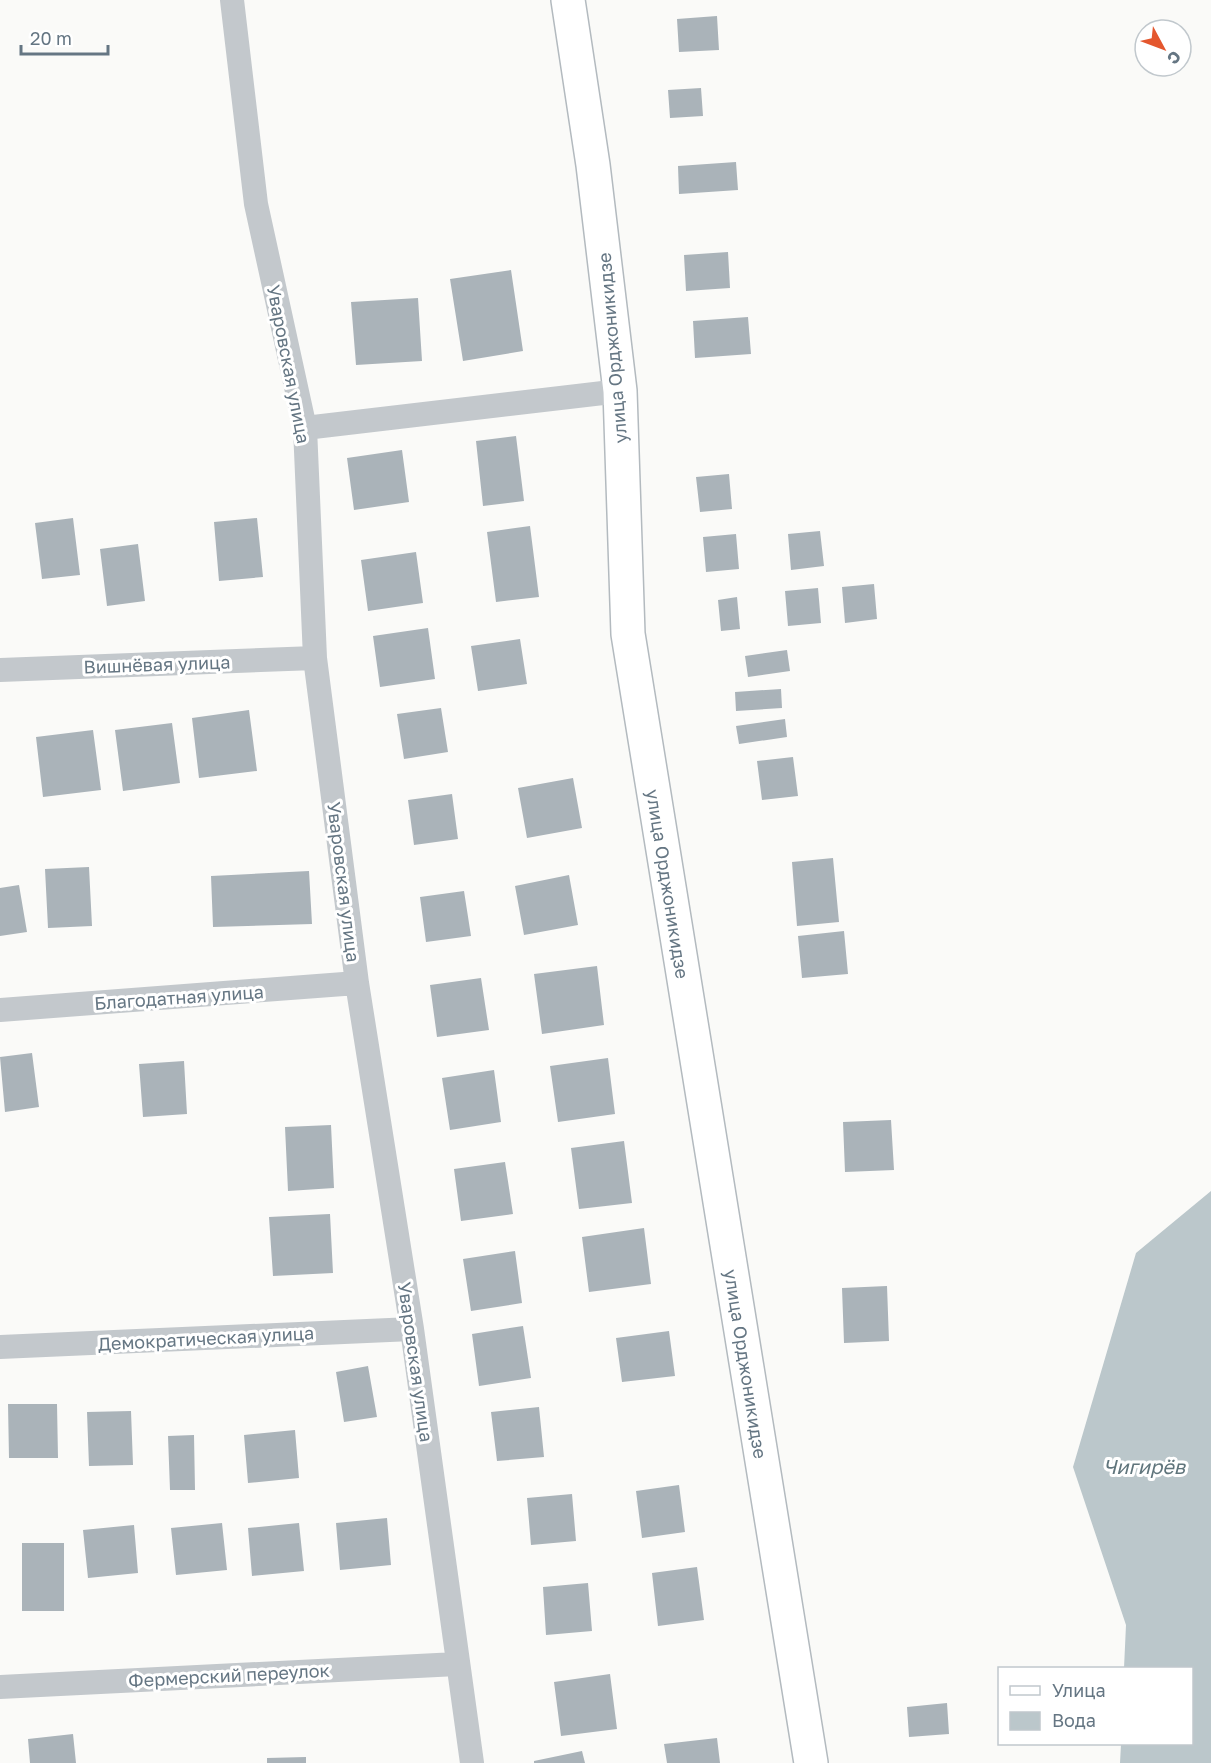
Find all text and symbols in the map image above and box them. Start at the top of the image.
scale bar [21,18,108,56]
north arrow [1133,18,1193,78]
text: 20 m [30,27,72,49]
text: С [1163,47,1186,69]
street label: улица Орджоникидзе [593,252,631,444]
street label: Уваровская улица [263,283,315,445]
street label: Вишнёвая улица [83,650,231,678]
street label: улица Орджоникидзе [642,788,694,980]
street label: Уваровская улица [323,801,365,963]
street label: Благодатная улица [94,980,264,1014]
street label: улица Орджоникидзе [720,1268,772,1460]
street label: Уваровская улица [394,1281,438,1443]
street label: Демократическая улица [97,1321,315,1355]
water label: Чигирёв [1103,1454,1187,1478]
street label: Фермерский переулок [128,1659,330,1691]
legend [998,1667,1193,1745]
text: Улица [1052,1679,1106,1701]
text: Вода [1052,1709,1096,1731]

